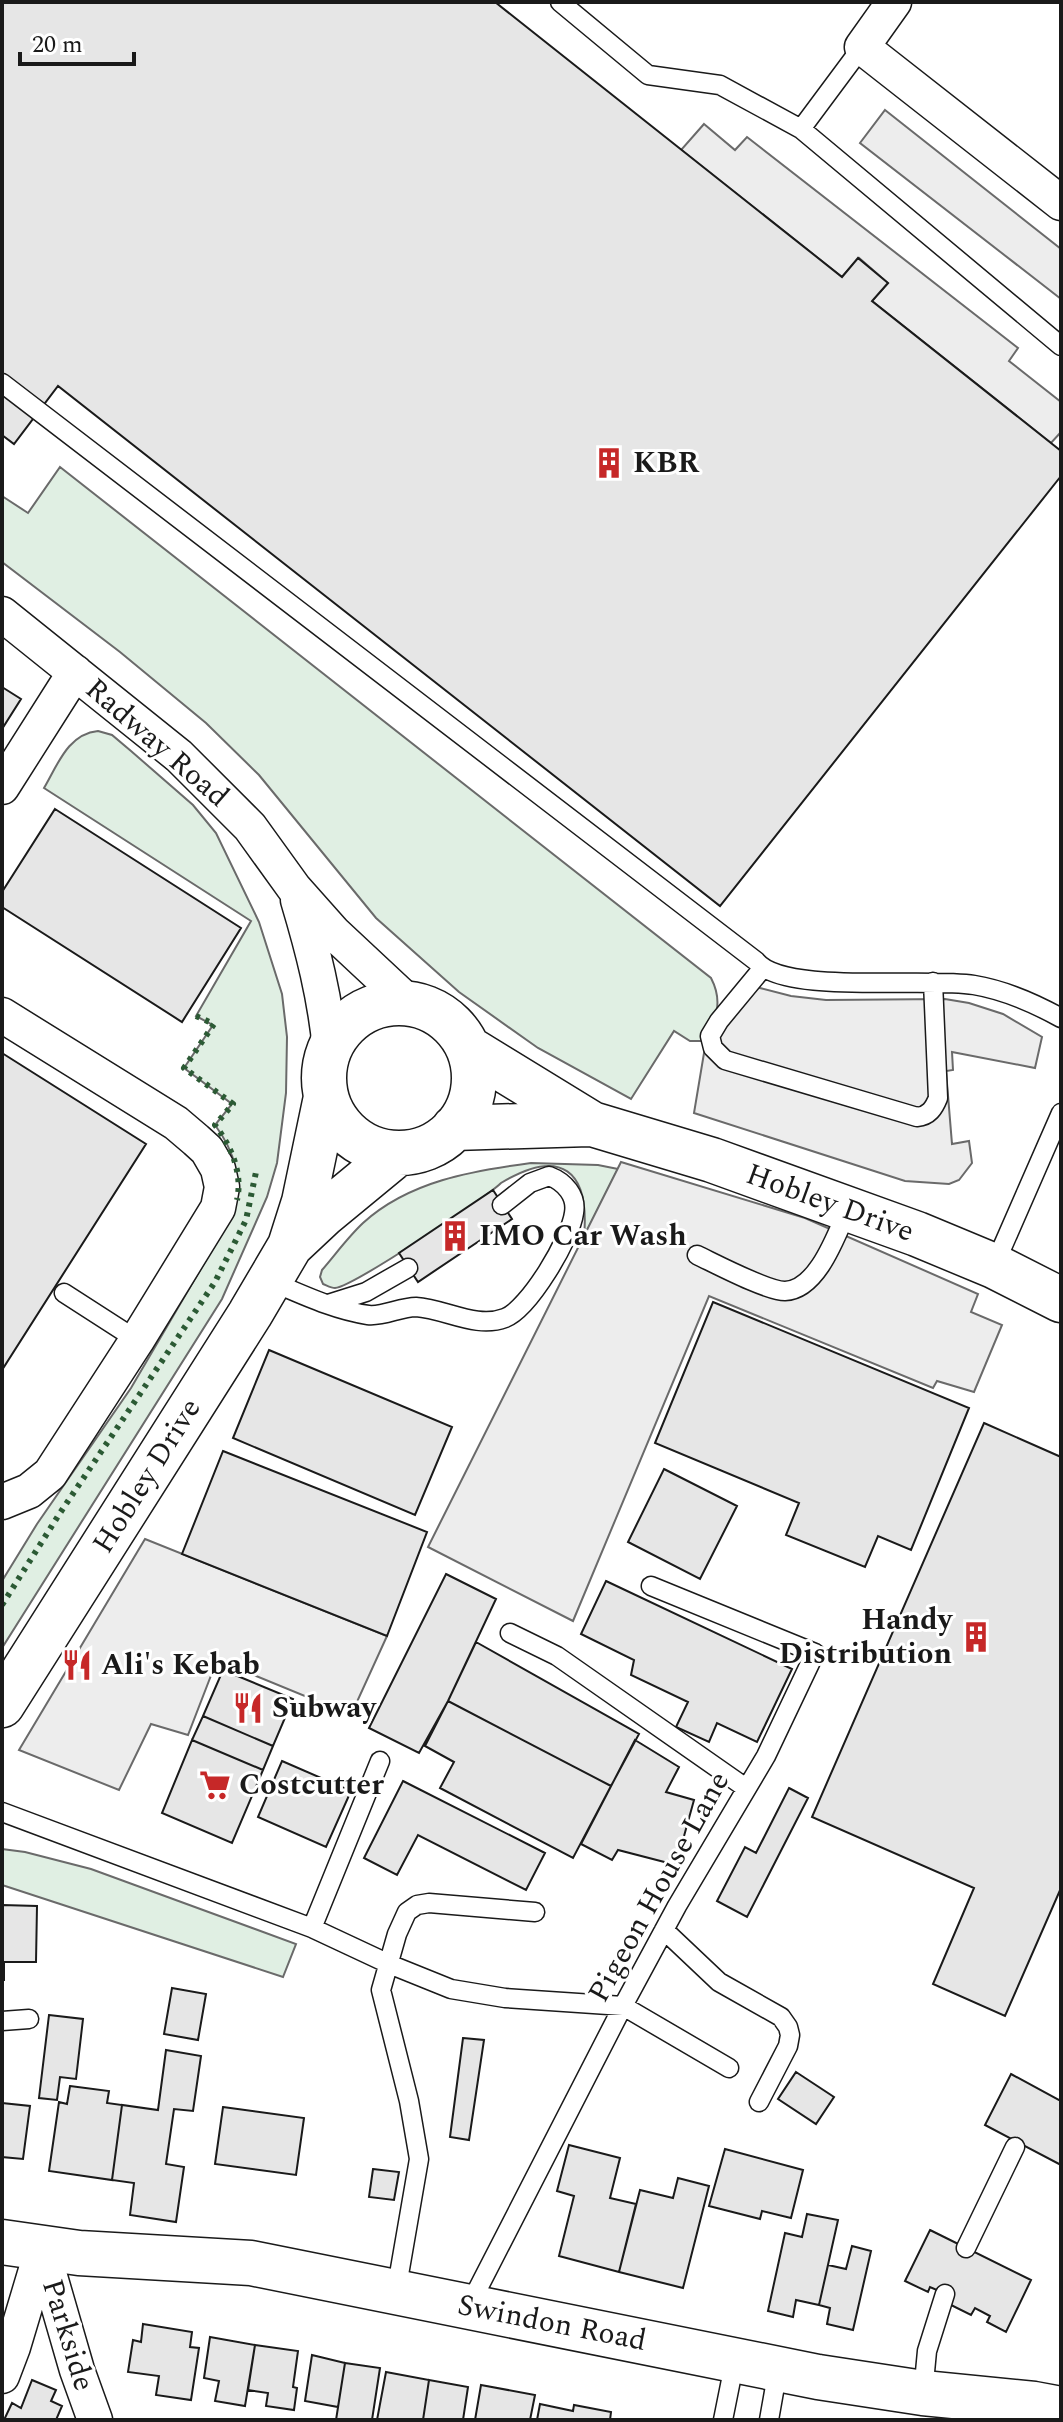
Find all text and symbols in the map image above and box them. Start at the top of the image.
scale bar [20,16,134,66]
text: 20 m [32,27,83,63]
place label: KBR [633,440,700,486]
building icon: KBR [592,446,626,480]
street label: Radway Road [75,667,239,819]
street label: Hobley Drive [739,1151,921,1255]
place label: IMO Car Wash [479,1213,687,1259]
building icon: IMO Car Wash [438,1219,472,1253]
street label: Hobley Drive [81,1389,213,1563]
place label: Handy Distribution [779,1597,954,1677]
building icon: Handy Distribution [959,1620,993,1654]
place label: Ali's Kebab [101,1642,260,1688]
restaurant icon: Ali's Kebab [60,1648,94,1682]
place label: Subway [272,1685,378,1731]
restaurant icon: Subway [231,1691,265,1725]
place label: Costcutter [239,1762,384,1808]
street label: Pigeon House Lane [576,1763,742,2011]
supermarket icon: Costcutter [198,1768,232,1802]
street label: Parkside [29,2273,107,2397]
street label: Swindon Road [454,2282,650,2364]

